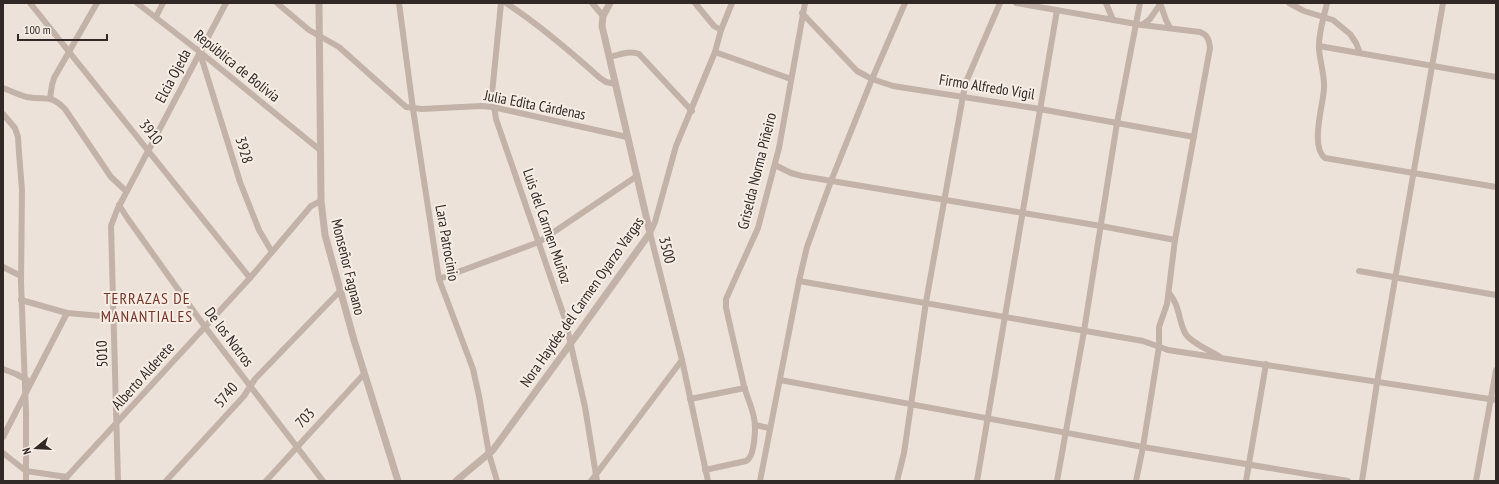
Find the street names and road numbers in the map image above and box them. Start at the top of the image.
street label: República de Bolivia [191,25,284,106]
street label: Elcia Ojeda [151,46,195,106]
street label: Firmo Alfredo Vigil [938,70,1037,104]
street label: Julia Edita Cárdenas [482,85,587,124]
street label: Griselda Norma Piñeiro [733,111,780,231]
street label: 3910 [136,115,167,148]
street label: 3928 [231,134,258,166]
street label: Luis del Carmen Muñoz [519,166,576,286]
street label: Lara Patrocinio [431,203,464,283]
street label: Nora Haydée del Carmen Oyarzo Vargas [515,213,648,391]
street label: Monseñor Fagnano [327,217,370,317]
street label: 3500 [655,234,680,266]
street label: De los Notros [201,303,258,370]
street label: Alberto Alderete [107,338,178,414]
street label: 5010 [92,340,111,368]
street label: 5740 [210,378,242,411]
street label: 703 [291,404,318,432]

